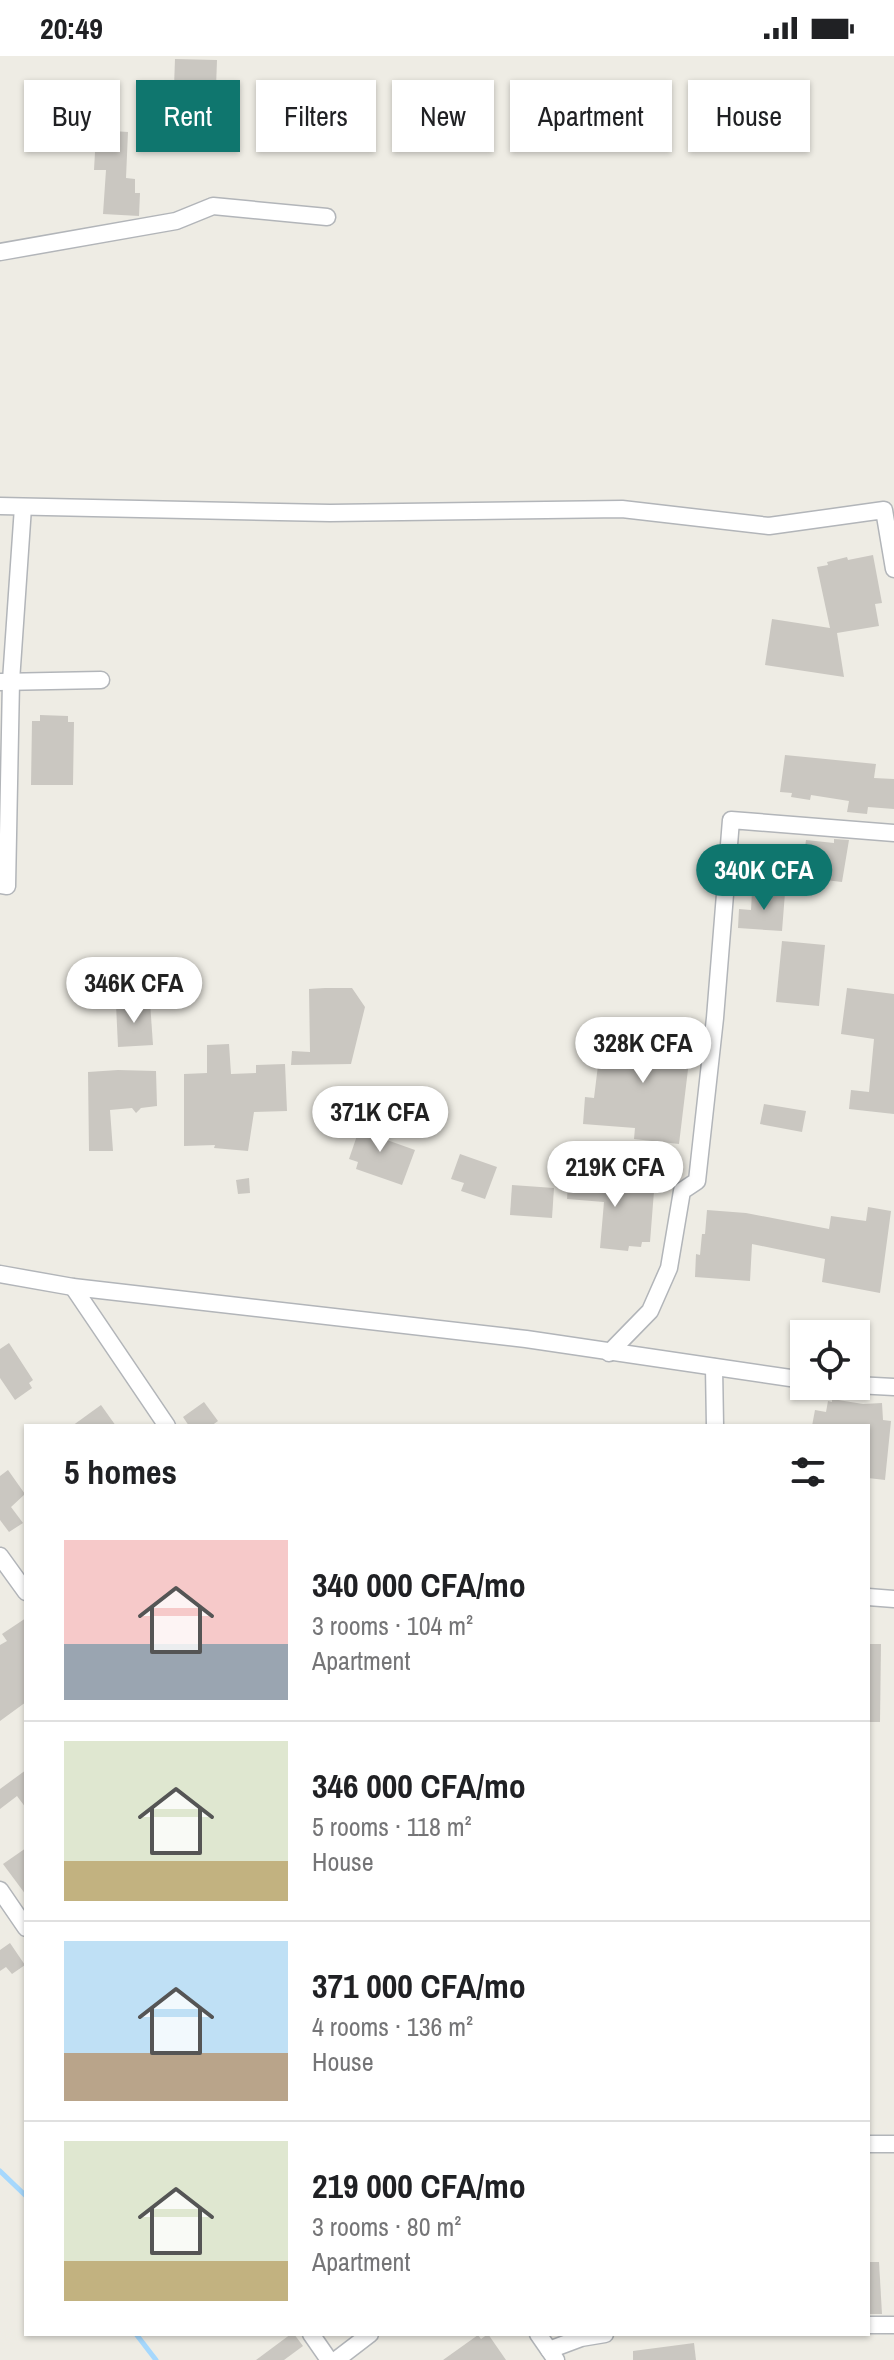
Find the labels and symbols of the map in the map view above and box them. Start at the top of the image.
pin: 340K CFA [681,844,847,912]
pin: 346K CFA [51,957,217,1025]
pin: 328K CFA [560,1017,726,1085]
pin: 371K CFA [297,1086,463,1154]
pin: 219K CFA [532,1141,698,1209]

